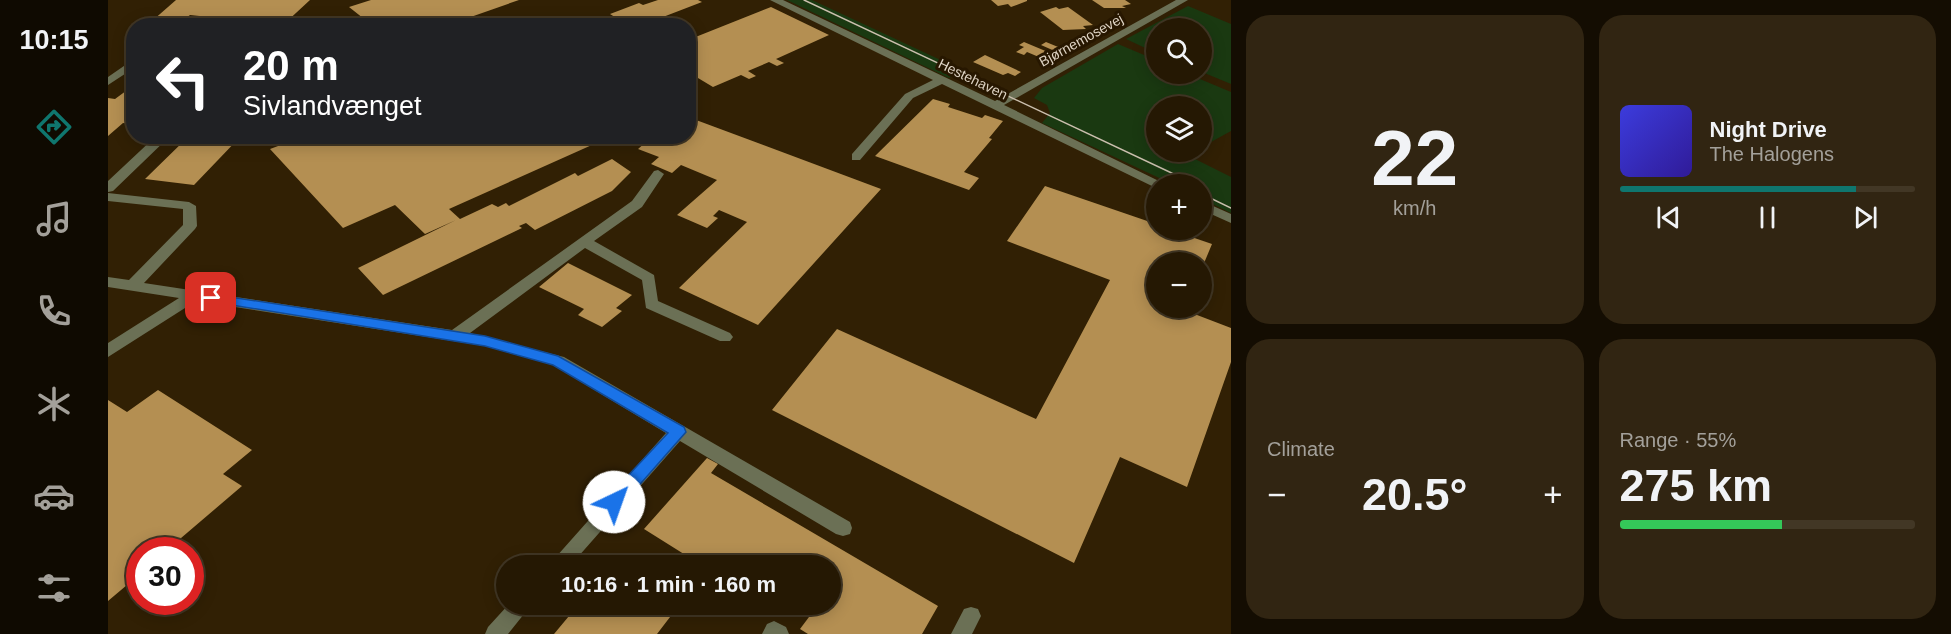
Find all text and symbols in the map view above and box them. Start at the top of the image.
street label: Bjørnemosevej [1036,10,1126,70]
map controls [1146,18,1212,318]
button: search [1146,18,1212,84]
text: 10:15 [19,25,89,55]
icon: left [144,42,222,120]
text: 20 m [243,42,339,89]
street label: Hestehaven [936,55,1010,103]
text: Sivlandvænget [243,91,422,121]
button: layers [1146,96,1212,162]
icon: directions [33,106,75,148]
text: 22 [1371,114,1458,202]
text: Night Drive [1710,117,1827,142]
text: The Halogens [1710,143,1834,165]
button: + [1146,174,1212,240]
text: km/h [1393,197,1436,219]
icon: music [33,198,75,240]
icon: previous [1652,201,1685,234]
icon: pause [1751,201,1784,234]
icon: next [1849,201,1882,234]
button: − [1146,252,1212,318]
pin [185,272,236,323]
icon: arrive [194,281,227,314]
icon: phone [33,290,75,332]
icon: climate [33,383,75,425]
text: Range · 55% [1620,429,1736,451]
text: Climate [1267,438,1335,460]
text: 275 km [1620,460,1772,511]
text: 20.5° [1362,469,1468,520]
position arrow [582,470,646,534]
icon: car [33,475,75,517]
text: − [1267,476,1286,513]
text: + [1543,476,1563,513]
speed limit sign: 30 [126,537,204,615]
icon: filters [33,567,75,609]
text: 10:16 · 1 min · 160 m [561,572,776,597]

